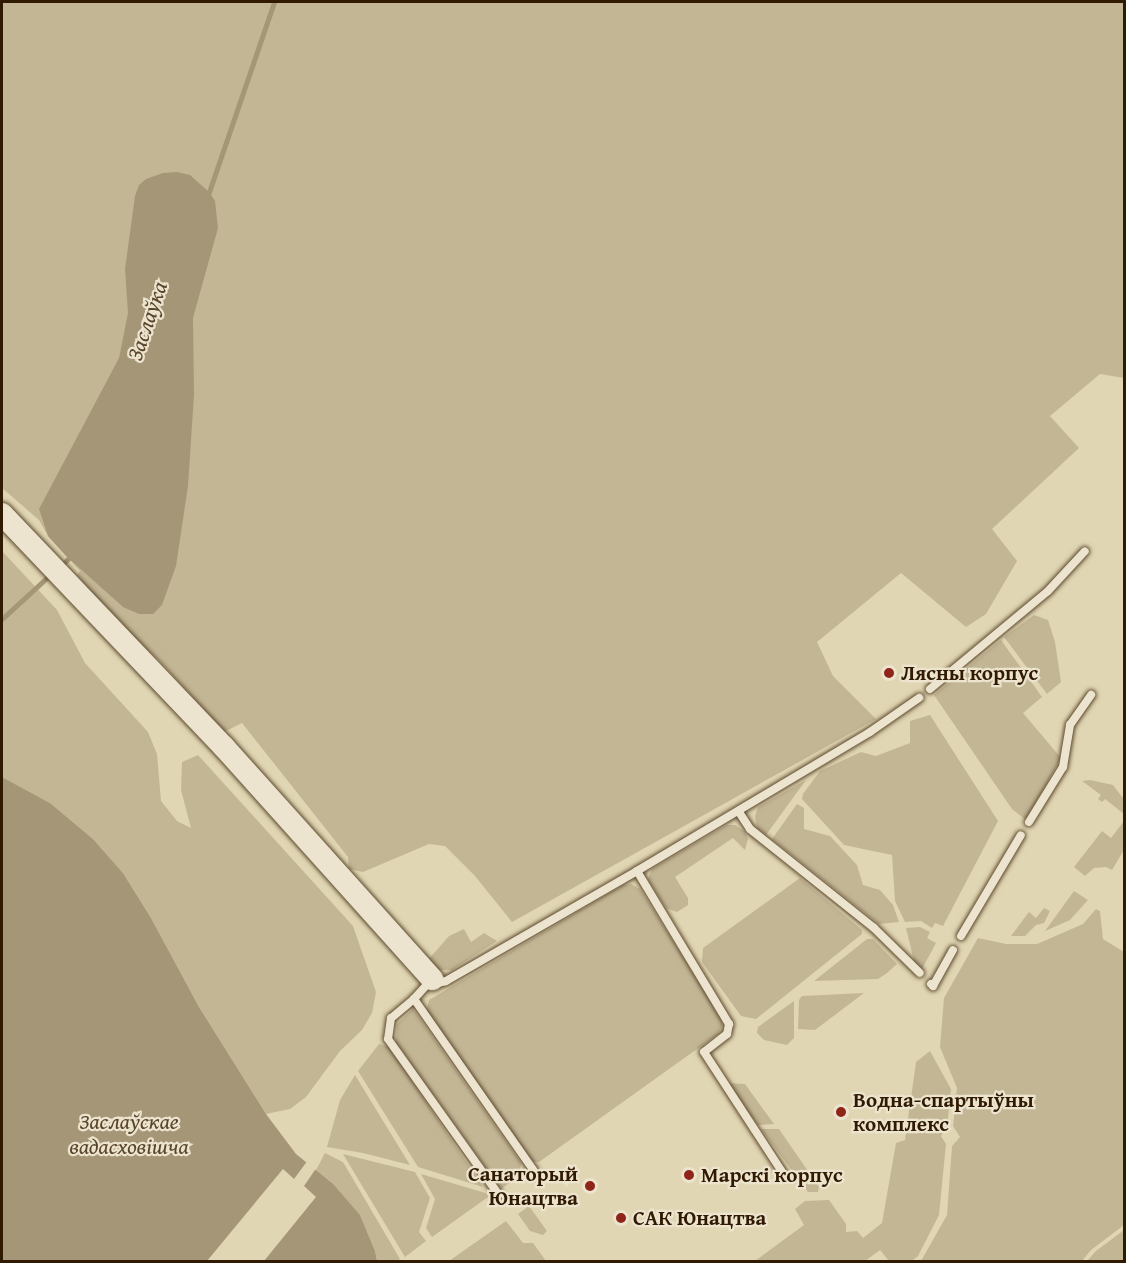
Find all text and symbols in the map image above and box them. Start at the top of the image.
water label: Заслаўка [121,278,173,364]
place label: Лясны корпус [901,660,1038,686]
marker: Лясны корпус [882,666,896,680]
place label: Водна-спартыўны комплекс [853,1087,1034,1137]
marker: Водна-спартыўны комплекс [834,1105,848,1119]
water label: Заслаўскае вадасховішча [69,1108,189,1160]
place label: Санаторый Юнацтва [468,1161,578,1211]
place label: Марскі корпус [701,1162,843,1188]
marker: Марскі корпус [682,1168,696,1182]
marker: Санаторый Юнацтва [583,1179,597,1193]
place label: САК Юнацтва [633,1205,766,1231]
marker: САК Юнацтва [614,1211,628,1225]

